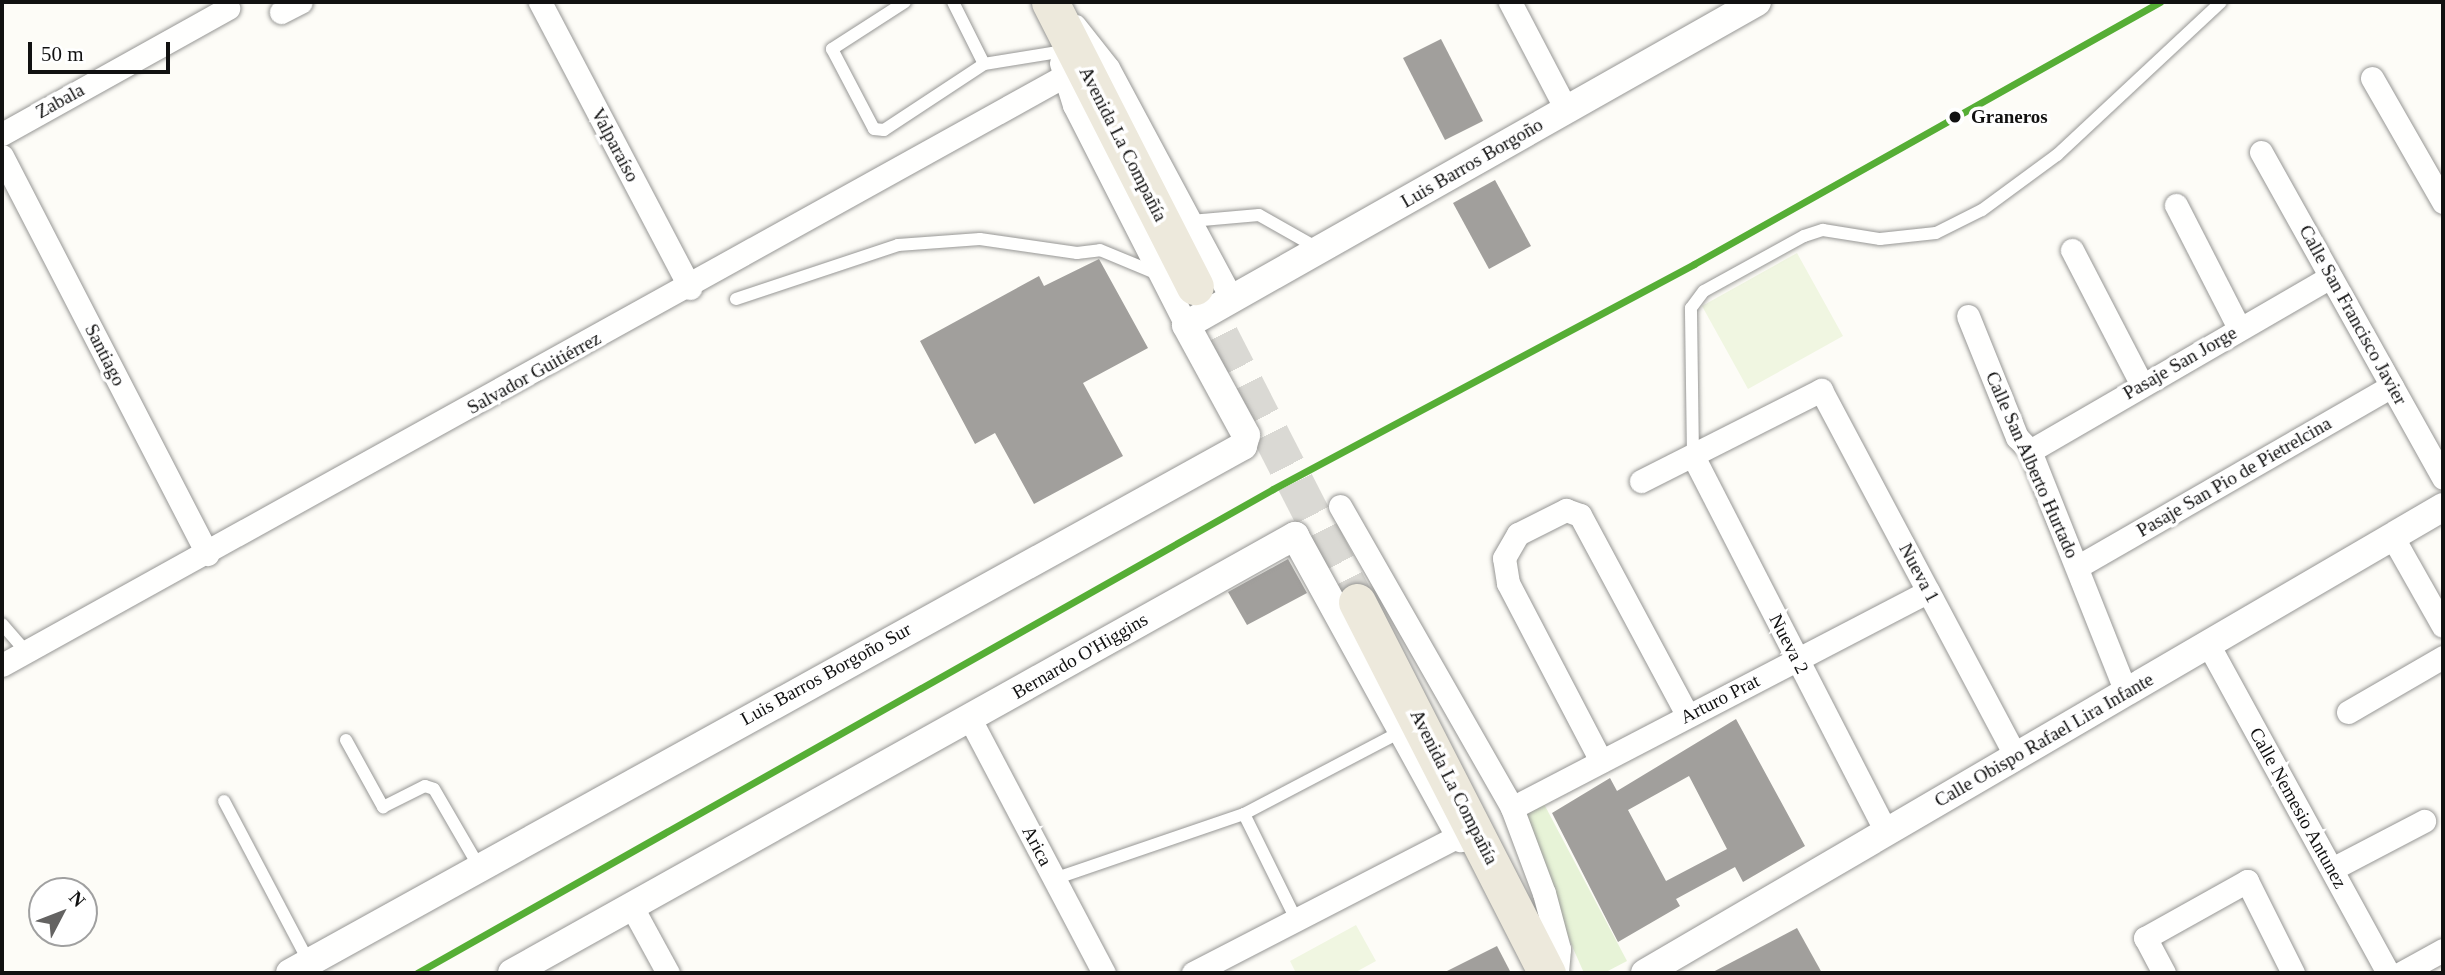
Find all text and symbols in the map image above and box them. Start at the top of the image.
scale bar [32,28,173,72]
text: 50 m [41,42,84,66]
street label: Avenida La Compañía [1074,63,1172,225]
street label: Zabala [32,79,88,123]
street label: Valparaíso [586,104,644,186]
place label: Graneros [1971,106,2048,128]
marker: Graneros [1945,107,1965,127]
street label: Luis Barros Borgoño [1397,113,1547,213]
street label: Calle San Francisco Javier [2294,221,2412,409]
street label: Santiago [80,320,130,390]
street label: Pasaje San Jorge [2119,321,2241,405]
street label: Salvador Guitiérrez [463,327,605,419]
street label: Calle San Alberto Hurtado [1980,368,2084,562]
street label: Pasaje San Pio de Pietrelcina [2133,412,2335,542]
street label: Nueva 1 [1894,539,1944,607]
street label: Bernardo O'Higgins [1008,608,1152,704]
street label: Nueva 2 [1764,610,1814,678]
street label: Luis Barros Borgoño Sur [737,618,915,730]
street label: Calle Obispo Rafael Lira Infante [1930,668,2158,812]
street label: Arturo Prat [1677,669,1763,729]
street label: Avenida La Compañía [1405,706,1503,868]
street label: Calle Nemesio Antunez [2244,723,2352,893]
street label: Arica [1017,822,1057,870]
north arrow [28,877,98,947]
text: N [65,887,90,911]

